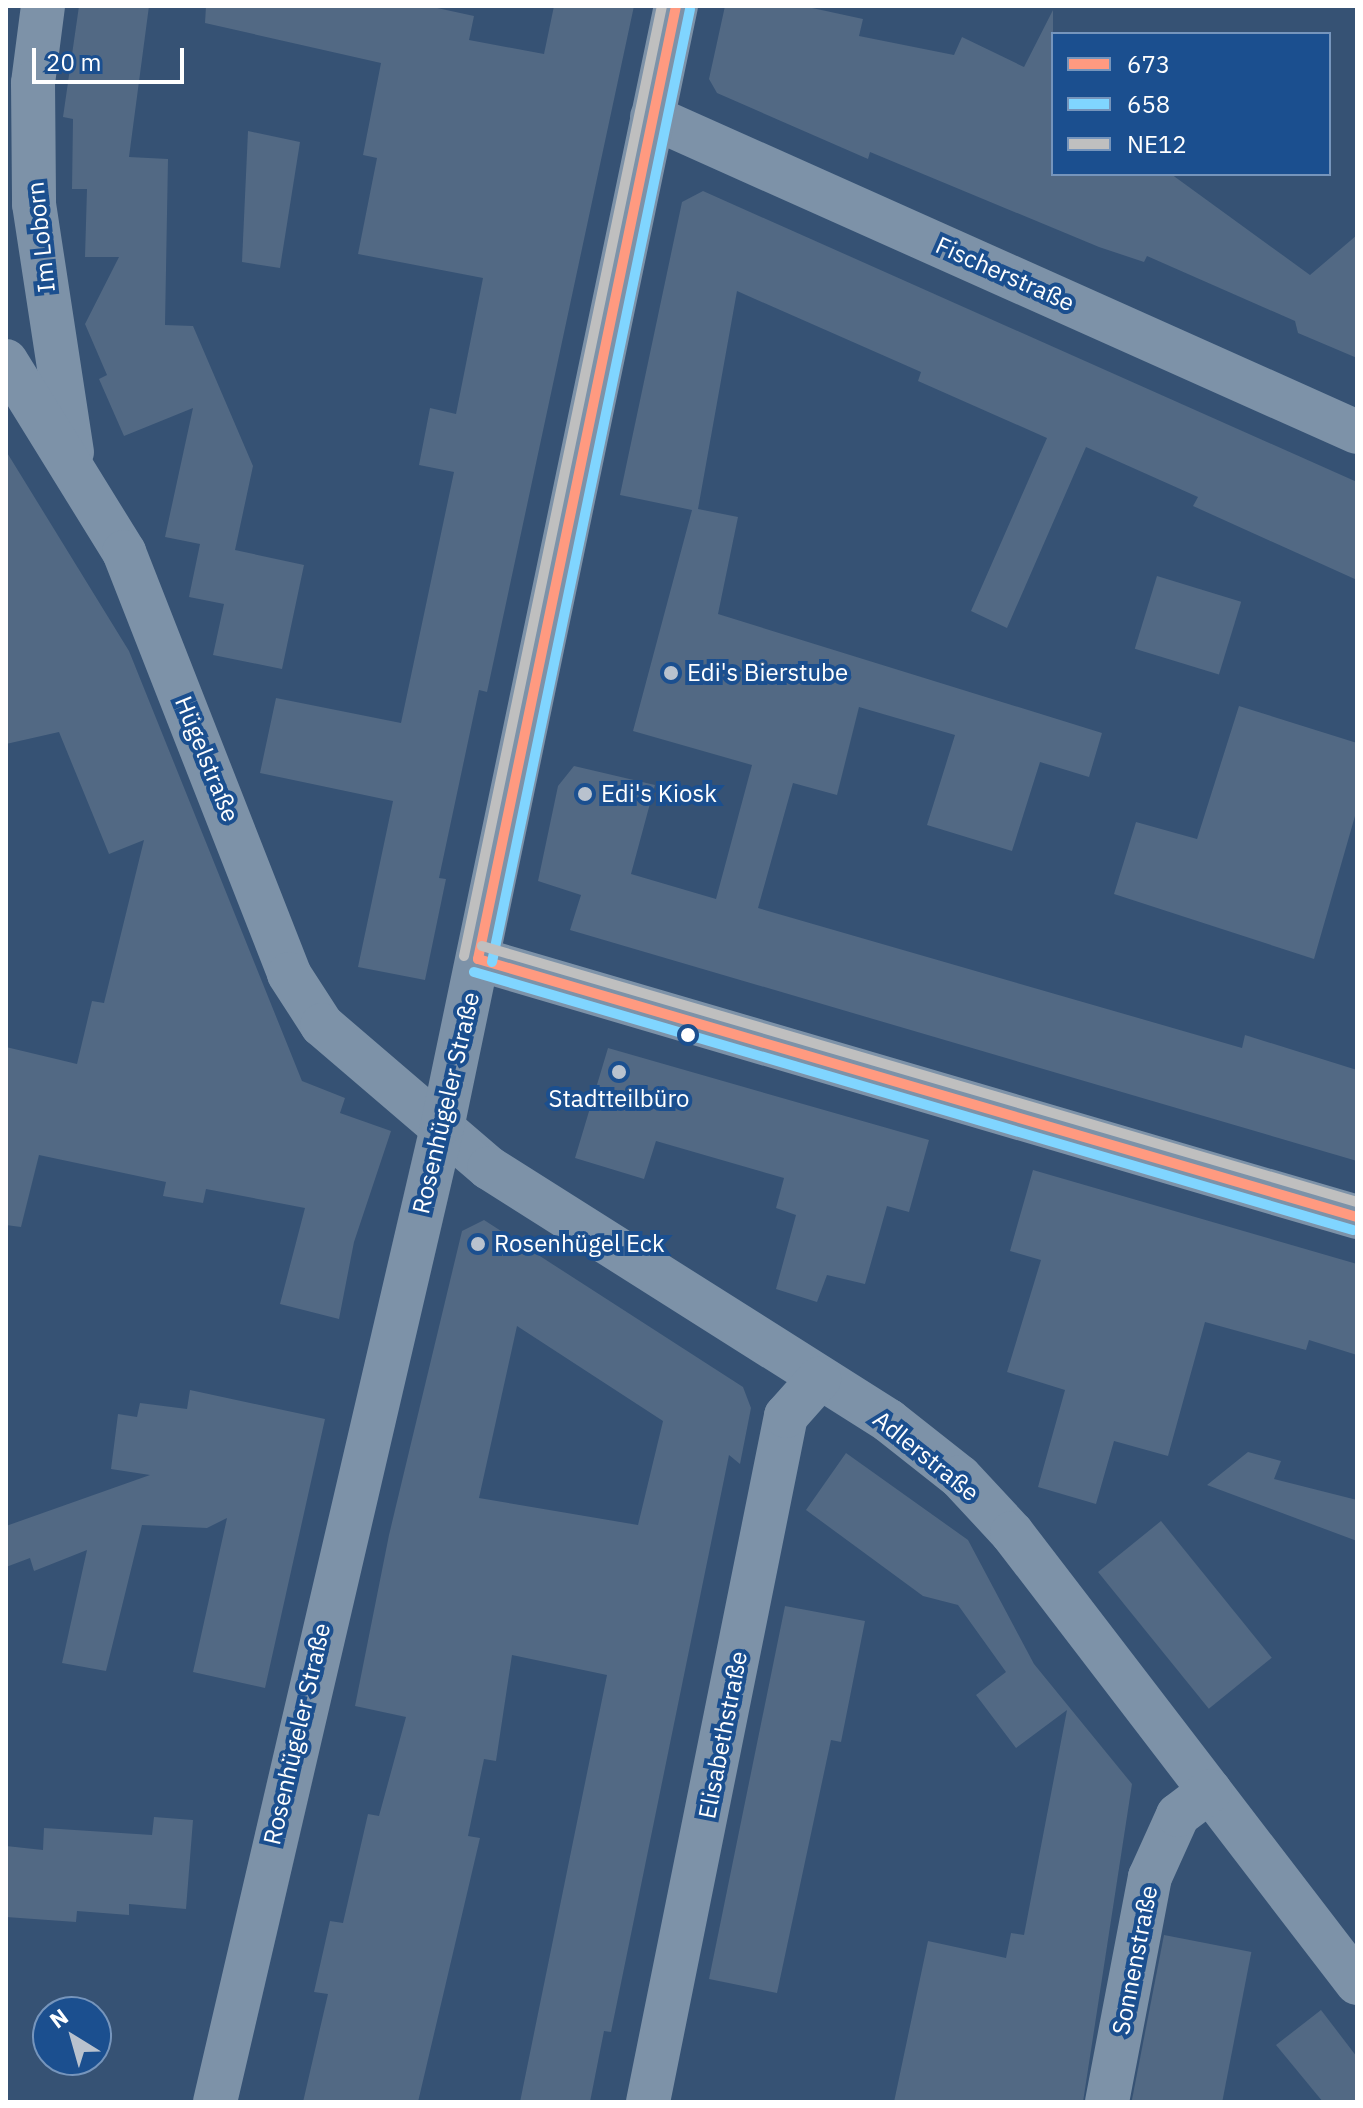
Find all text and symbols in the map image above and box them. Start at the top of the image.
scale bar [36,32,188,82]
legend [1051,32,1331,176]
text: 20 m [46,46,101,78]
text: 673 [1127,48,1170,80]
text: 658 [1127,88,1170,120]
text: NE12 [1127,128,1187,160]
street label: Im Loborn [21,180,61,294]
street label: Fischerstraße [931,231,1079,317]
place label: Edi's Bierstube [687,659,848,687]
marker: Edi's Bierstube [662,664,680,682]
street label: Hügelstraße [169,692,245,826]
place label: Edi's Kiosk [601,780,717,808]
marker: Edi's Kiosk [576,785,594,803]
street label: Rosenhügeler Straße [406,989,486,1217]
unlabelled marker [680,1027,696,1043]
marker: Stadtteilbüro [610,1063,628,1081]
place label: Stadtteilbüro [548,1085,690,1113]
place label: Rosenhügel Eck [494,1230,665,1258]
marker: Rosenhügel Eck [469,1235,487,1253]
street label: Adlerstraße [867,1405,985,1507]
street label: Rosenhügeler Straße [257,1620,337,1848]
street label: Elisabethstraße [693,1649,753,1821]
street label: Sonnenstraße [1106,1883,1164,2037]
north arrow [32,1996,112,2076]
text: N [43,2002,74,2034]

